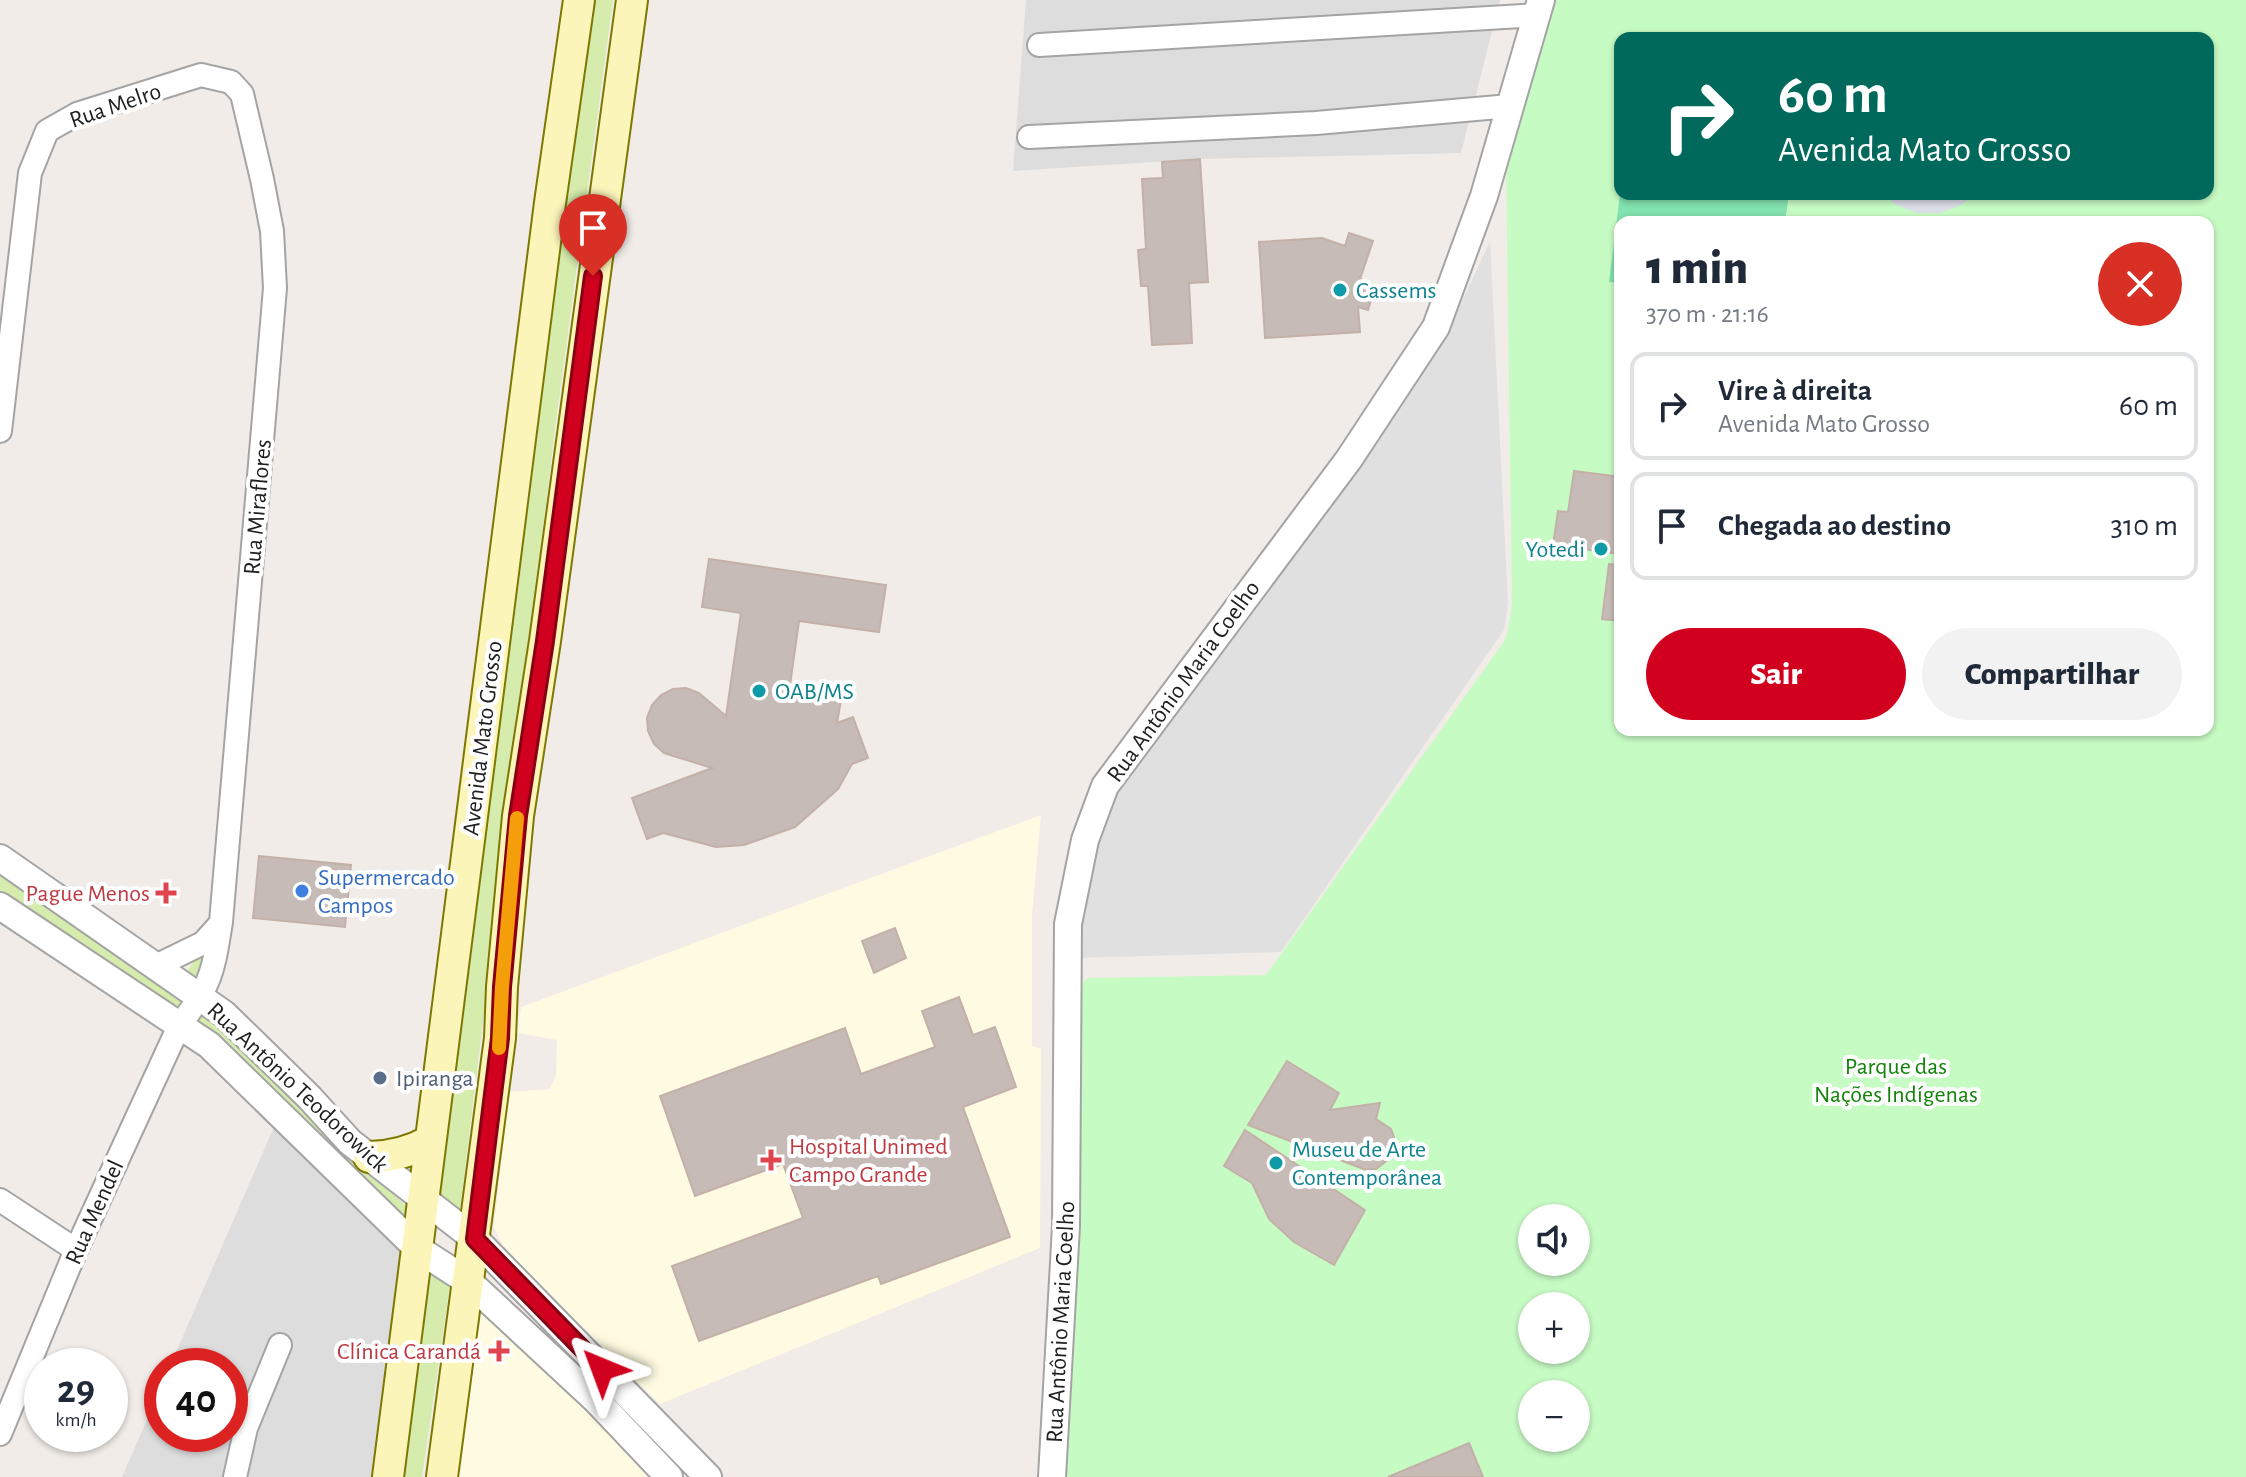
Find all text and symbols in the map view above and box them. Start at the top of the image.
icon: right [1646,64,1750,168]
text: 60 m [1778,67,1888,123]
street label: Rua Melro [66,79,164,133]
text: Avenida Mato Grosso [1778,132,2072,168]
pin [559,194,627,276]
icon: arrive [571,206,615,250]
button: close [2098,242,2182,326]
text: 1 min [1646,245,1748,293]
place label: Cassems [1356,279,1436,303]
marker: Cassems [1331,281,1349,299]
text: 370 m · 21:16 [1646,301,1769,327]
text: Vire à direita [1718,376,1872,406]
icon: right [1650,384,1694,428]
text: 60 m [2119,391,2178,421]
text: Avenida Mato Grosso [1718,411,1930,437]
street label: Rua Miraflores [240,438,276,576]
icon: arrive [1650,504,1694,548]
text: Chegada ao destino [1718,511,1951,541]
text: 310 m [2111,511,2178,541]
place label: Yotedi [1525,538,1585,562]
marker: Yotedi [1592,540,1610,558]
street label: Rua Antônio Maria Coelho [1103,577,1265,787]
button: Sair [1646,628,1906,720]
button: Compartilhar [1922,628,2182,720]
street label: Avenida Mato Grosso [459,639,507,837]
place label: OAB/MS [775,680,854,704]
marker: OAB/MS [750,682,768,700]
place label: Supermercado Campos [318,866,455,918]
place label: Pague Menos [26,882,150,906]
marker: Supermercado Campos [293,882,311,900]
marker: Pague Menos [157,884,175,902]
street label: Rua Antônio Teodorowick [202,998,392,1177]
park label: Parque das Nações Indígenas [1814,1055,1978,1107]
place label: Ipiranga [396,1067,474,1091]
marker: Ipiranga [371,1069,389,1087]
place label: Hospital Unimed Campo Grande [789,1135,948,1187]
place label: Museu de Arte Contemporânea [1292,1138,1442,1190]
marker: Hospital Unimed Campo Grande [760,1149,782,1171]
marker: Museu de Arte Contemporânea [1267,1154,1285,1172]
street label: Rua Mendel [61,1157,129,1268]
street label: Rua Antônio Maria Coelho [1043,1201,1079,1444]
map controls [1518,1204,1590,1452]
button: sound [1518,1204,1590,1276]
button: + [1518,1292,1590,1364]
position arrow [560,1327,644,1411]
place label: Clínica Carandá [337,1340,481,1364]
marker: Clínica Carandá [488,1340,510,1362]
speed limit sign: 40 [144,1348,248,1452]
text: 29 [57,1370,95,1410]
button: − [1518,1380,1590,1452]
text: km/h [55,1410,97,1430]

